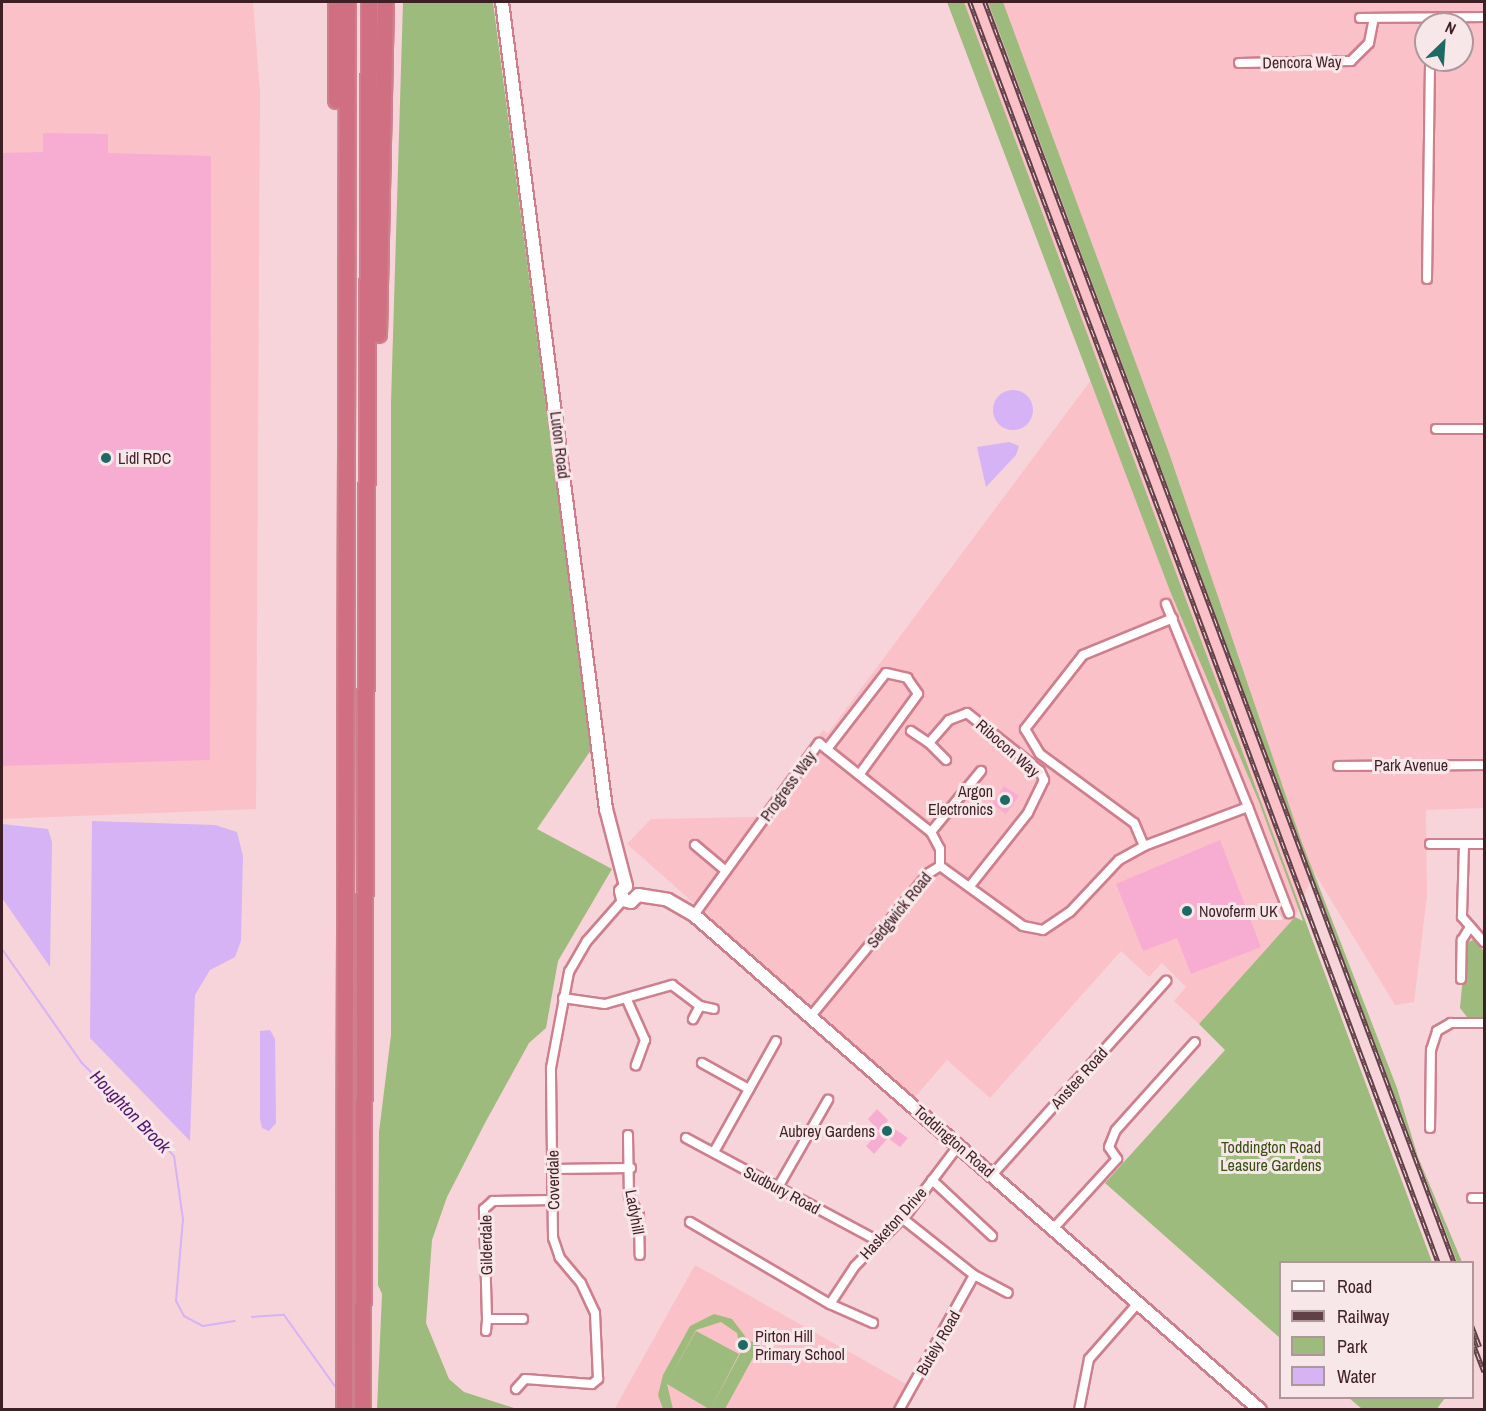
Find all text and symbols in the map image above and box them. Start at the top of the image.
north arrow [1414,12,1474,72]
text: N [1442,16,1460,39]
street label: Dencora Way [1262,52,1342,72]
street label: Luton Road [546,410,574,480]
place label: Lidl RDC [118,448,171,468]
marker: Lidl RDC [99,451,113,465]
street label: Ribocon Way [972,715,1044,781]
street label: Progress Way [756,747,820,825]
street label: Park Avenue [1374,755,1448,775]
place label: Argon Electronics [928,781,993,819]
marker: Argon Electronics [998,793,1012,807]
street label: Sedgwick Road [863,868,935,952]
place label: Novoferm UK [1199,901,1278,921]
marker: Novoferm UK [1180,904,1194,918]
street label: Anstee Road [1046,1043,1112,1113]
water label: Houghton Brook [85,1066,175,1158]
street label: Toddington Road [910,1101,998,1181]
place label: Aubrey Gardens [779,1121,875,1141]
marker: Aubrey Gardens [880,1124,894,1138]
park label: Toddington Road Leasure Gardens [1220,1137,1322,1175]
street label: Coverdale [543,1150,563,1210]
street label: Sudbury Road [740,1162,824,1218]
street label: Hasketon Drive [856,1183,930,1263]
street label: Ladyhill [622,1188,648,1236]
street label: Gilderdale [476,1215,496,1275]
legend [1279,1261,1474,1399]
text: Road [1337,1274,1372,1299]
text: Railway [1337,1304,1390,1329]
street label: Butely Road [912,1307,964,1379]
place label: Pirton Hill Primary School [755,1326,845,1364]
text: Park [1337,1334,1367,1359]
marker: Pirton Hill Primary School [736,1338,750,1352]
text: Water [1337,1364,1376,1389]

